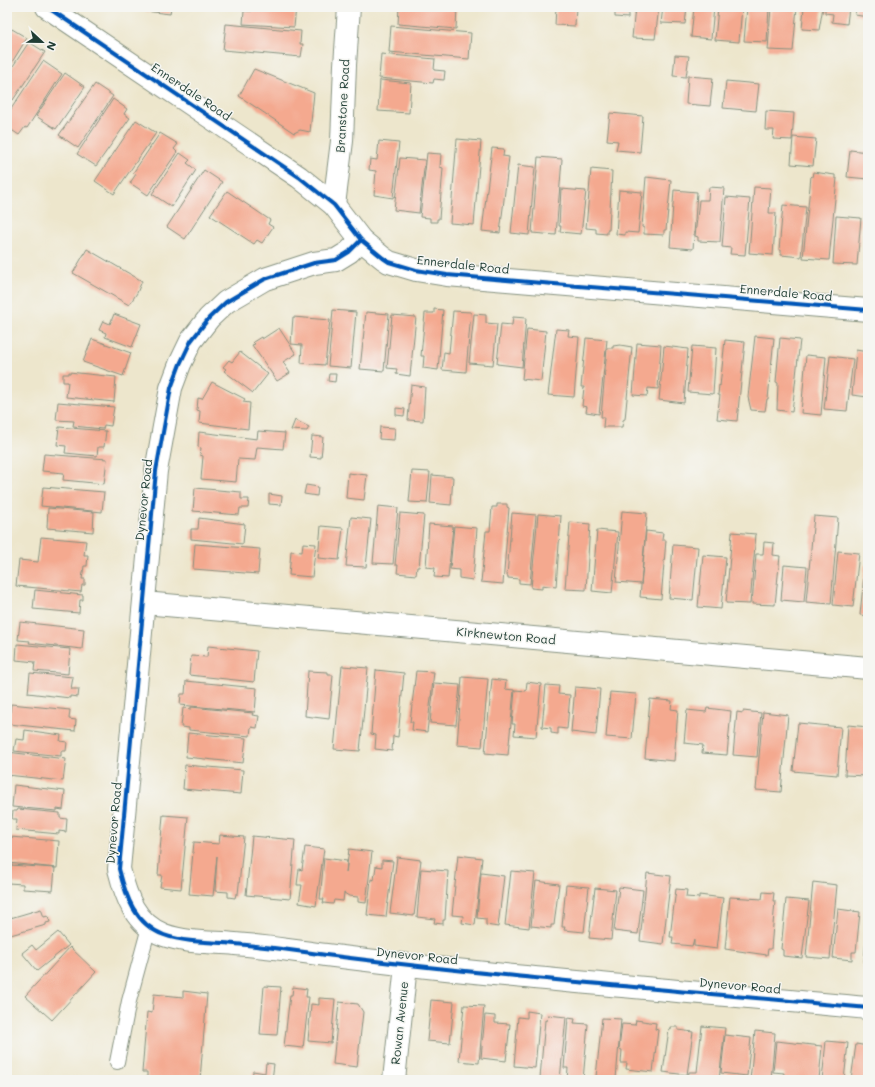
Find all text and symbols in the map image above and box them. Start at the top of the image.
north arrow [22,22,62,62]
text: N [43,39,60,53]
street label: Branstone Road [332,58,352,153]
street label: Ennerdale Road [149,59,235,124]
street label: Ennerdale Road [416,251,511,277]
street label: Ennerdale Road [739,280,833,304]
street label: Dynevor Road [131,458,155,541]
street label: Kirknewton Road [456,623,557,647]
street label: Dynevor Road [101,781,125,864]
street label: Dynevor Road [376,943,459,967]
street label: Dynevor Road [699,973,782,997]
street label: Rowan Avenue [387,980,411,1065]

